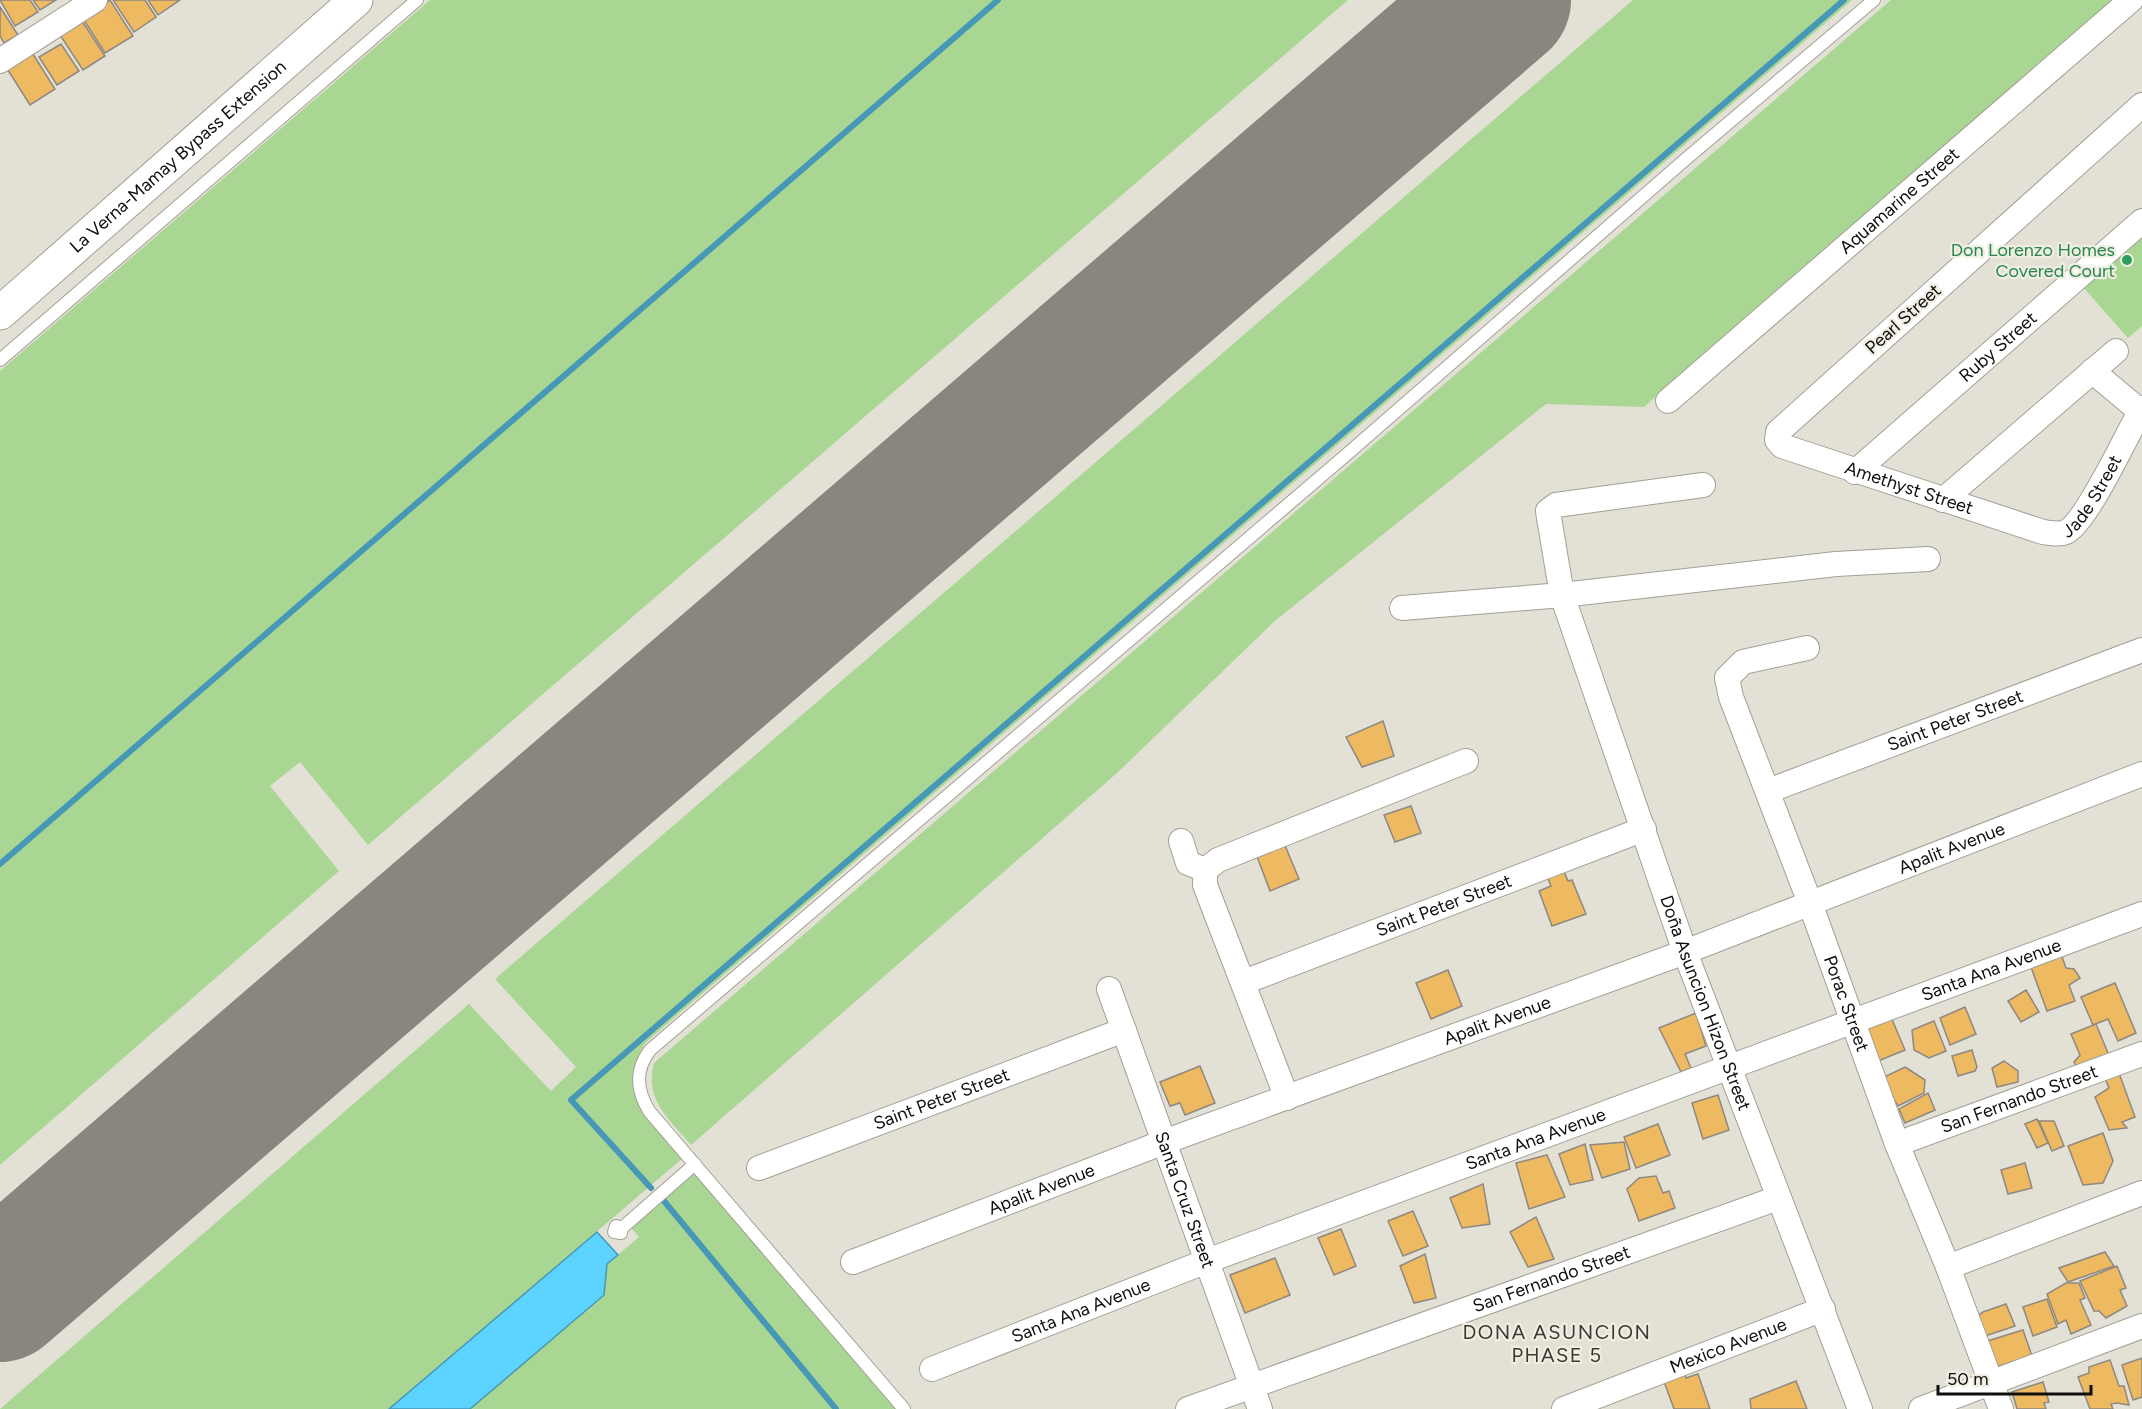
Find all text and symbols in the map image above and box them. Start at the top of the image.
street label: La Verna-Mamay Bypass Extension [65,56,291,257]
street label: Aquamarine Street [1835,143,1964,259]
place label: Don Lorenzo Homes Covered Court [1951,239,2115,282]
marker: Don Lorenzo Homes Covered Court [2120,253,2134,267]
street label: Pearl Street [1861,279,1945,359]
street label: Ruby Street [1955,307,2042,387]
street label: Jade Street [2058,451,2126,543]
street label: Amethyst Street [1842,457,1976,519]
street label: Saint Peter Street [1884,685,2026,756]
street label: Apalit Avenue [1895,817,2008,879]
street label: Saint Peter Street [1373,870,1515,941]
street label: Doña Asuncion Hizon Street [1655,893,1756,1114]
street label: Santa Ana Avenue [1918,934,2064,1006]
street label: Porac Street [1819,952,1874,1055]
street label: Apalit Avenue [1441,991,1554,1050]
street label: San Fernando Street [1938,1060,2101,1138]
street label: Saint Peter Street [870,1063,1013,1135]
street label: Santa Ana Avenue [1463,1103,1609,1175]
street label: Santa Cruz Street [1150,1129,1219,1271]
street label: Apalit Avenue [985,1159,1098,1220]
street label: San Fernando Street [1470,1241,1633,1317]
street label: Santa Ana Avenue [1008,1273,1154,1348]
street label: Mexico Avenue [1667,1313,1790,1378]
district label: DONA ASUNCION PHASE 5 [1462,1320,1652,1367]
scale bar [1938,1358,2091,1396]
text: 50 m [1947,1368,1989,1390]

